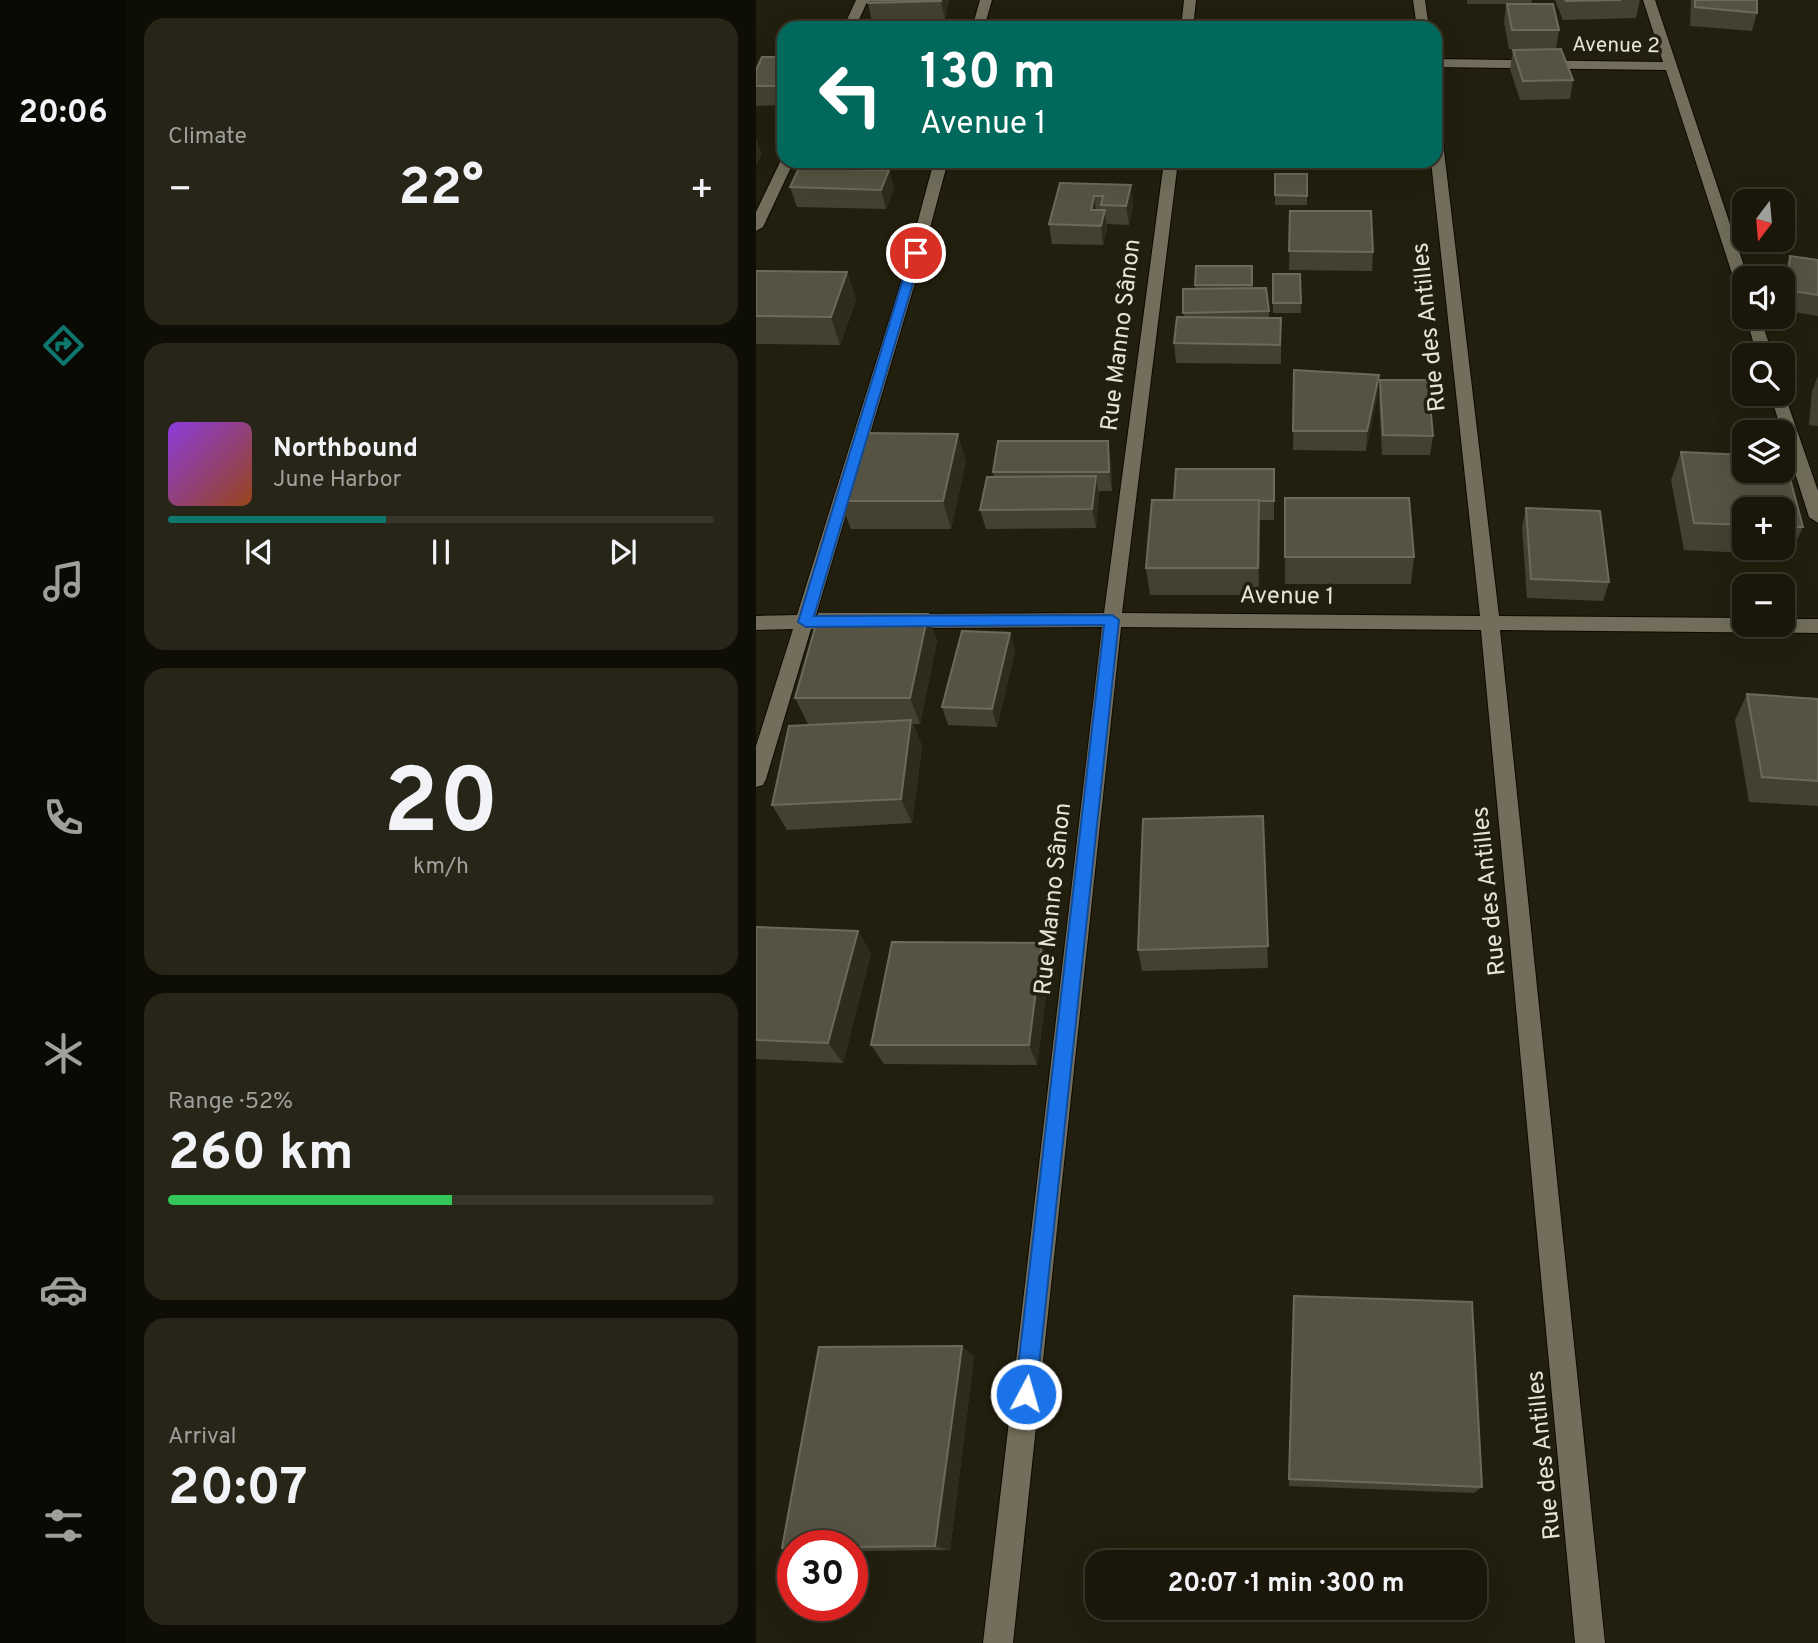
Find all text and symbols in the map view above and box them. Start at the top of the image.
street label: Avenue 2 [1572,32,1660,60]
text: 130 m [920,44,1056,106]
icon: left [805,49,896,140]
text: 20:06 [18,94,108,134]
text: Avenue 1 [920,105,1046,145]
text: Climate [168,123,247,152]
text: 22° [398,157,484,223]
text: − [168,167,193,216]
text: + [689,167,714,216]
north arrow [1732,189,1796,252]
map controls [1732,189,1795,637]
pin [886,223,946,283]
icon: arrive [897,234,935,272]
street label: Rue Manno Sânon [1095,237,1149,433]
street label: Rue des Antilles [1406,241,1454,413]
button: sound [1732,266,1795,329]
icon: directions [39,321,88,370]
button: search [1732,343,1795,406]
button: layers [1732,420,1795,483]
text: Northbound [273,433,418,466]
text: June Harbor [273,466,401,495]
button: + [1732,497,1795,560]
icon: previous [240,533,278,571]
icon: pause [422,533,460,571]
icon: next [604,533,642,571]
icon: music [39,557,88,606]
button: − [1732,574,1795,637]
street label: Avenue 1 [1239,581,1335,613]
text: 20 [383,750,499,865]
icon: phone [39,793,88,842]
street label: Rue Manno Sânon [1029,801,1079,997]
street label: Rue des Antilles [1466,805,1514,977]
text: km/h [413,853,469,882]
icon: climate [39,1029,88,1078]
text: Range · 52% [168,1088,293,1117]
text: 260 km [168,1122,354,1188]
icon: car [39,1265,88,1314]
position arrow [989,1357,1063,1431]
street label: Rue des Antilles [1521,1369,1569,1541]
text: Arrival [168,1423,237,1452]
text: 20:07 [168,1457,308,1523]
icon: filters [39,1501,88,1550]
speed limit sign: 30 [777,1530,868,1621]
text: 20:07 · 1 min · 300 m [1167,1568,1405,1601]

